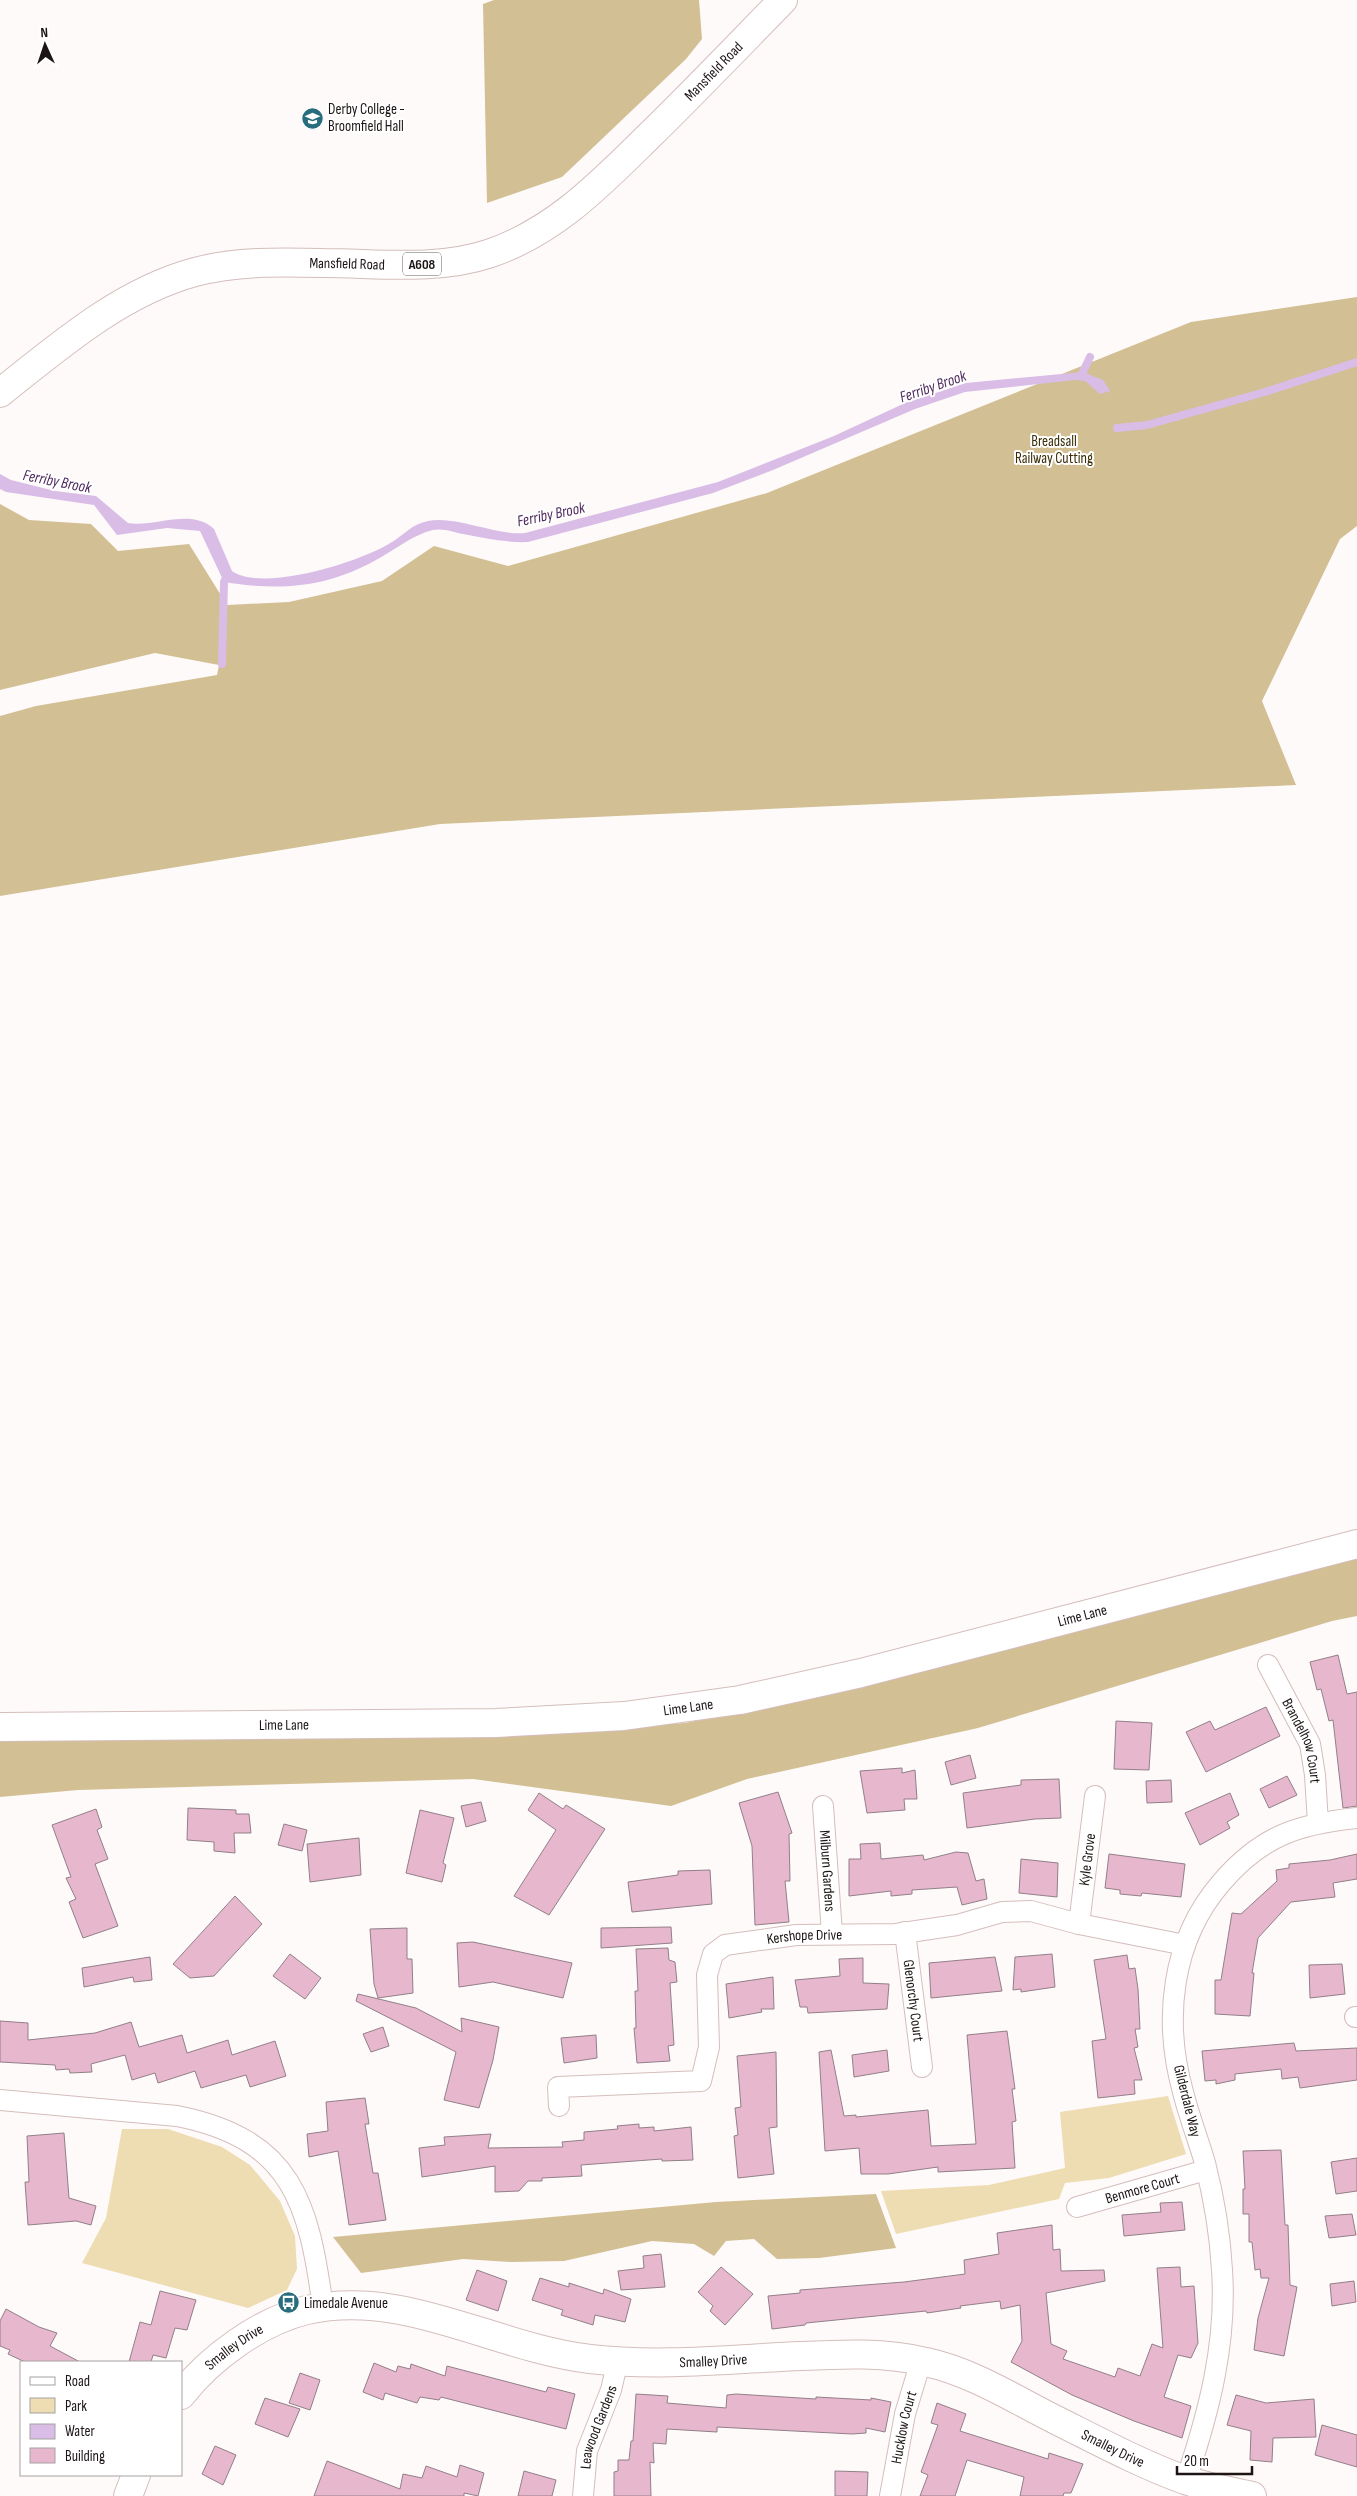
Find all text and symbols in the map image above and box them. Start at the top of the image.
north arrow [20,20,70,70]
text: N [40,24,49,41]
street label: Mansfield Road [680,38,747,105]
place label: Derby College - Broomfield Hall [328,100,405,136]
school or university icon: Derby College - Broomfield Hall [300,106,324,130]
road number: A608 [403,252,441,276]
street label: Mansfield Road [309,253,385,274]
water label: Ferriby Brook [897,366,970,407]
park label: Breadsall Railway Cutting [1015,432,1093,468]
water label: Ferriby Brook [21,466,94,498]
water label: Ferriby Brook [515,498,588,531]
street label: Lime Lane [1056,1600,1109,1631]
street label: Lime Lane [662,1694,714,1720]
street label: Brandelhow Court [1278,1695,1325,1784]
street label: Lime Lane [259,1715,309,1734]
street label: Milburn Gardens [815,1830,840,1912]
street label: Kyle Grove [1074,1832,1100,1887]
street label: Kershope Drive [766,1925,842,1949]
street label: Glenorchy Court [899,1958,928,2043]
street label: Gilderdale Way [1169,2063,1205,2139]
street label: Benmore Court [1103,2168,1182,2208]
bus stop icon: Limedale Avenue [276,2291,300,2315]
place label: Limedale Avenue [304,2294,388,2313]
street label: Smalley Drive [201,2319,266,2374]
street label: Smalley Drive [679,2349,748,2372]
legend [20,2361,182,2476]
text: Road [65,2372,90,2391]
street label: Leawood Gardens [576,2384,621,2470]
street label: Hucklow Court [887,2388,921,2465]
text: Park [65,2397,87,2416]
text: Water [65,2422,96,2441]
street label: Smalley Drive [1078,2425,1148,2472]
scale bar [1177,2444,1252,2476]
text: Building [65,2447,105,2466]
text: 20 m [1184,2452,1209,2471]

